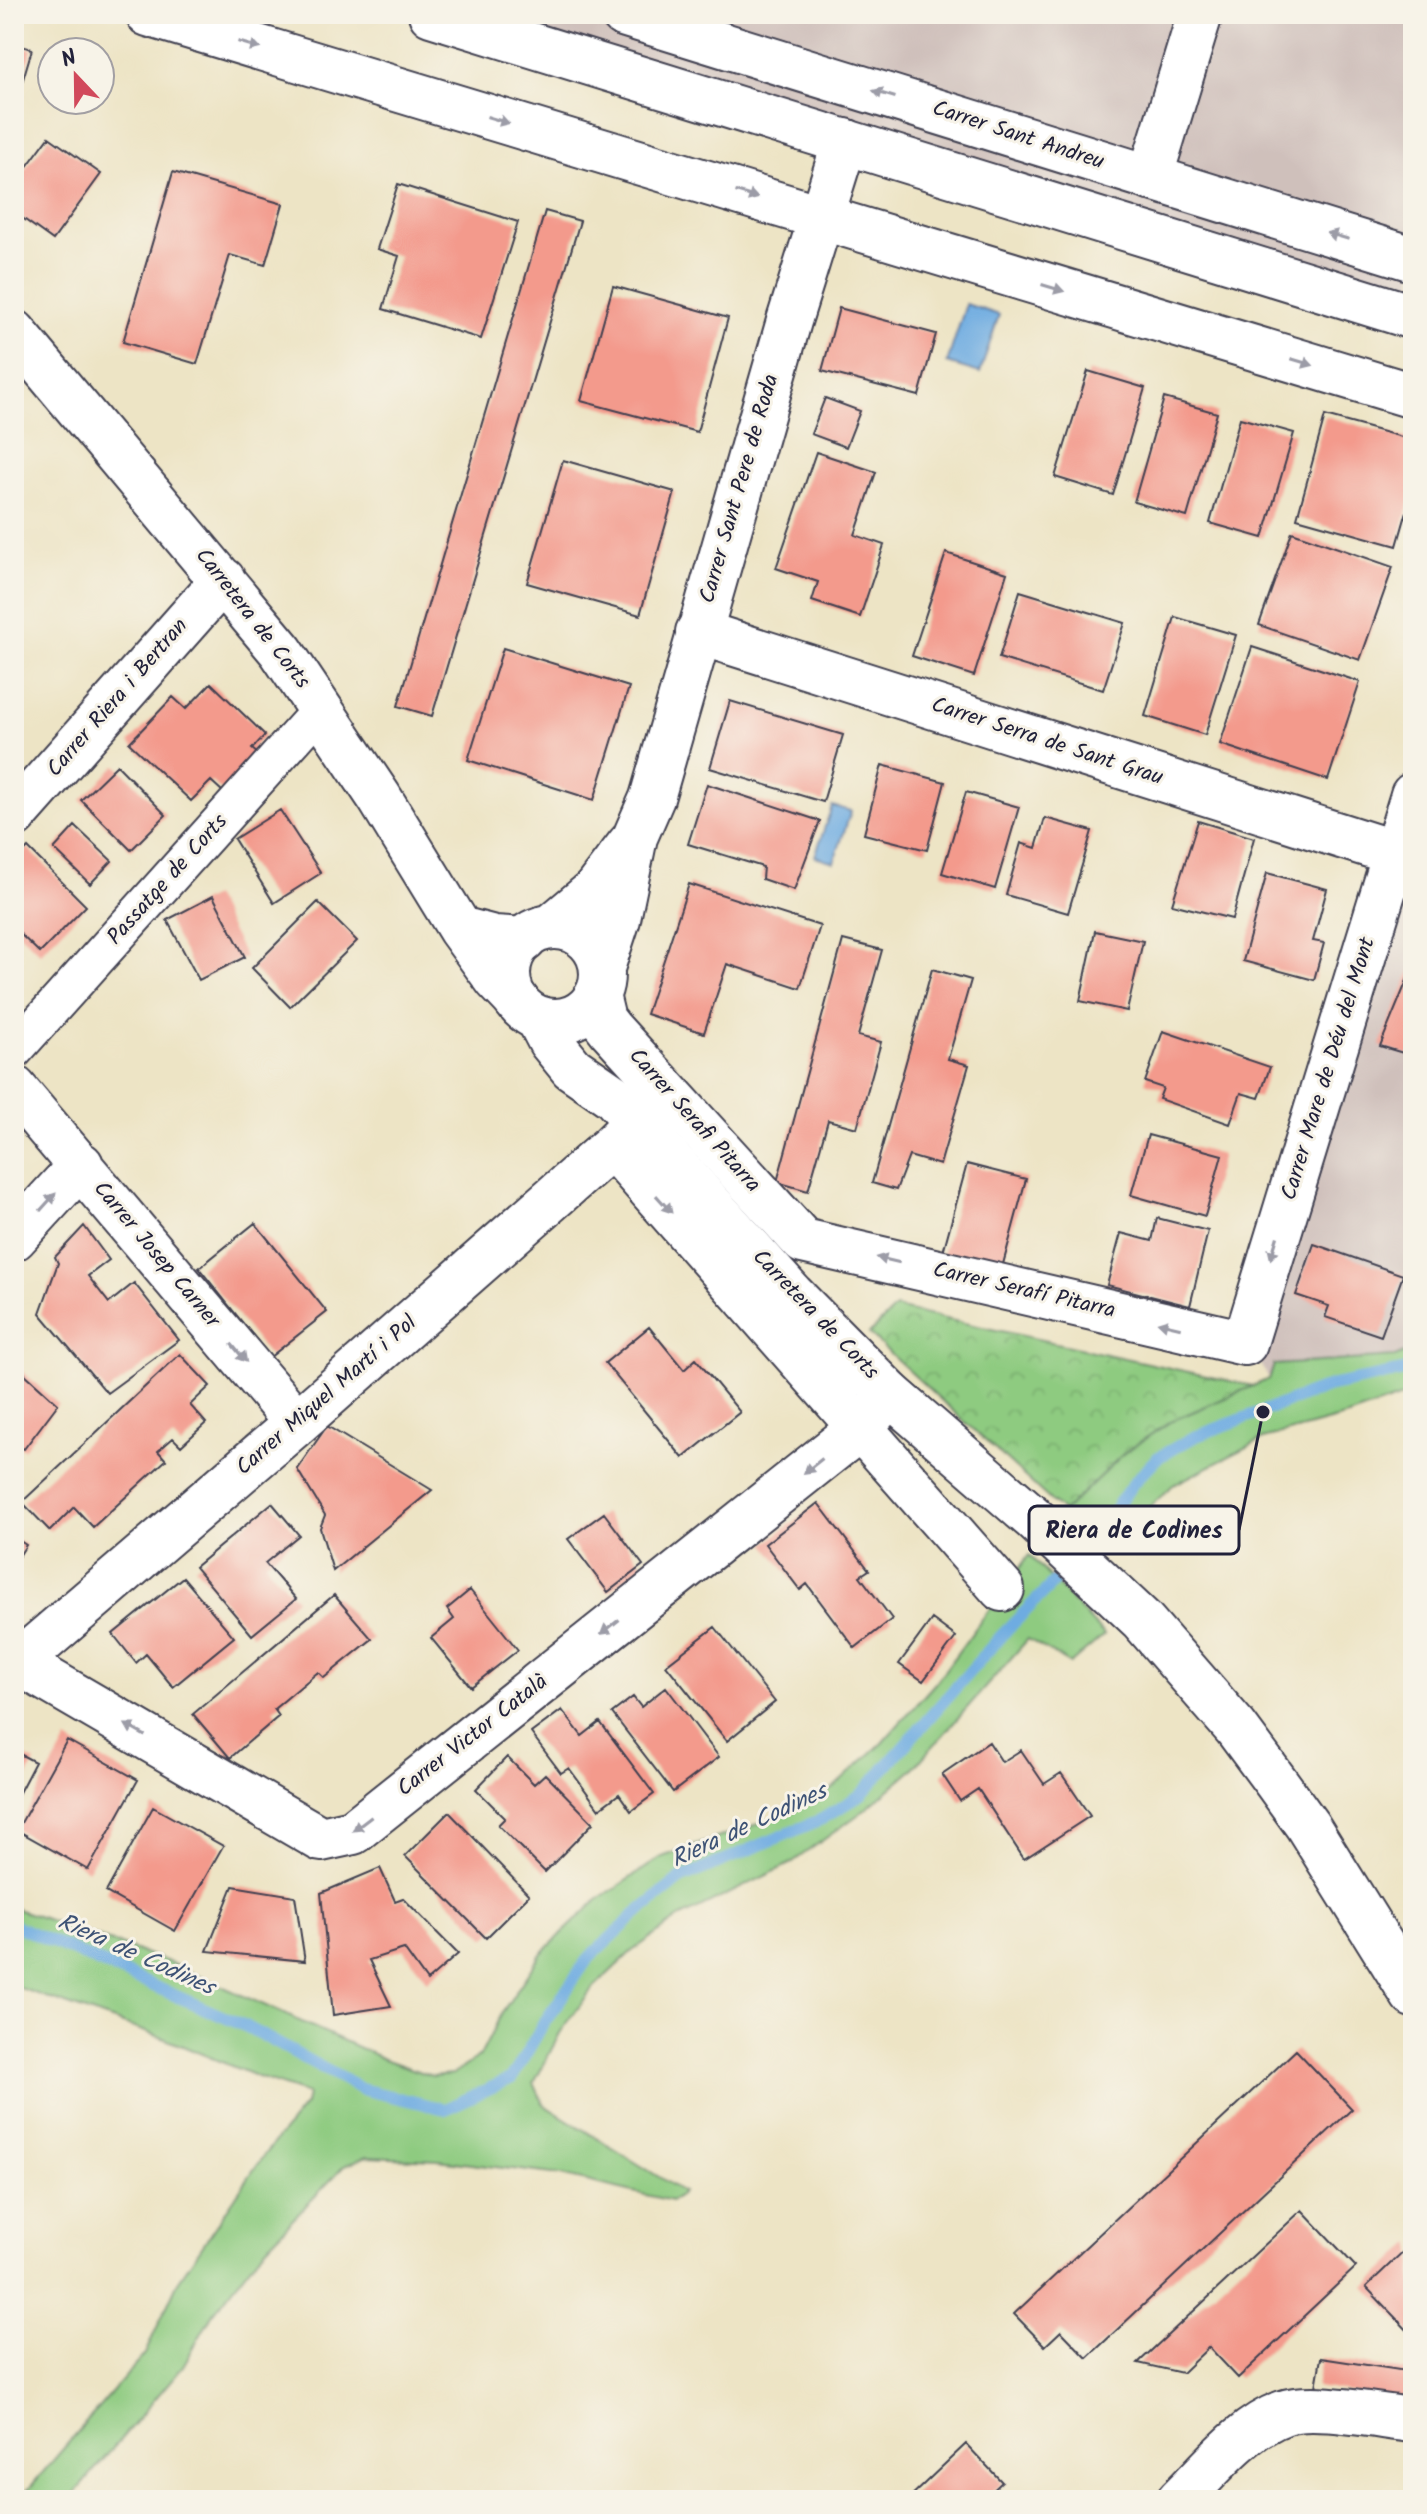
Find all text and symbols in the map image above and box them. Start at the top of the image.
north arrow [36,36,116,116]
one-way arrow [237,39,261,52]
text: N [56,41,83,79]
one-way arrow [872,87,896,100]
street label: Carrer Sant Andreu [927,92,1109,180]
one-way arrow [486,114,510,127]
one-way arrow [735,189,759,202]
one-way arrow [1326,229,1350,242]
one-way arrow [1041,282,1065,295]
one-way arrow [1290,356,1314,369]
street label: Carrer Sant Pere de Roda [691,370,789,608]
street label: Carretera de Corts [186,541,319,698]
street label: Carrer Riera i Bertran [39,610,197,786]
street label: Carrer Serra de Sant Grau [927,688,1168,796]
street label: Passatge de Corts [99,806,237,954]
street label: Carrer Mare de Déu del Mont [1272,933,1386,1205]
street label: Carrer Serafi Pitarra [619,1041,769,1201]
street label: Carrer Josep Carner [84,1174,229,1338]
one-way arrow [38,1192,56,1211]
one-way arrow [655,1195,673,1214]
one-way arrow [1267,1237,1279,1261]
street label: Carretera de Corts [743,1241,887,1389]
one-way arrow [875,1253,900,1266]
street label: Carrer Serafí Pitarra [929,1253,1119,1329]
street label: Carrer Miquel Martí i Pol [228,1307,426,1485]
one-way arrow [1156,1318,1181,1331]
one-way arrow [230,1343,247,1363]
one-way arrow [803,1457,823,1473]
callout: Riera de Codines [1029,1506,1239,1554]
text: Riera de Codines [1045,1512,1223,1551]
one-way arrow [600,1619,620,1635]
street label: Carrer Victor Català [390,1666,556,1806]
one-way arrow [124,1723,146,1737]
water label: Riera de Codines [664,1772,836,1879]
one-way arrow [352,1815,372,1831]
water label: Riera de Codines [51,1903,223,2008]

